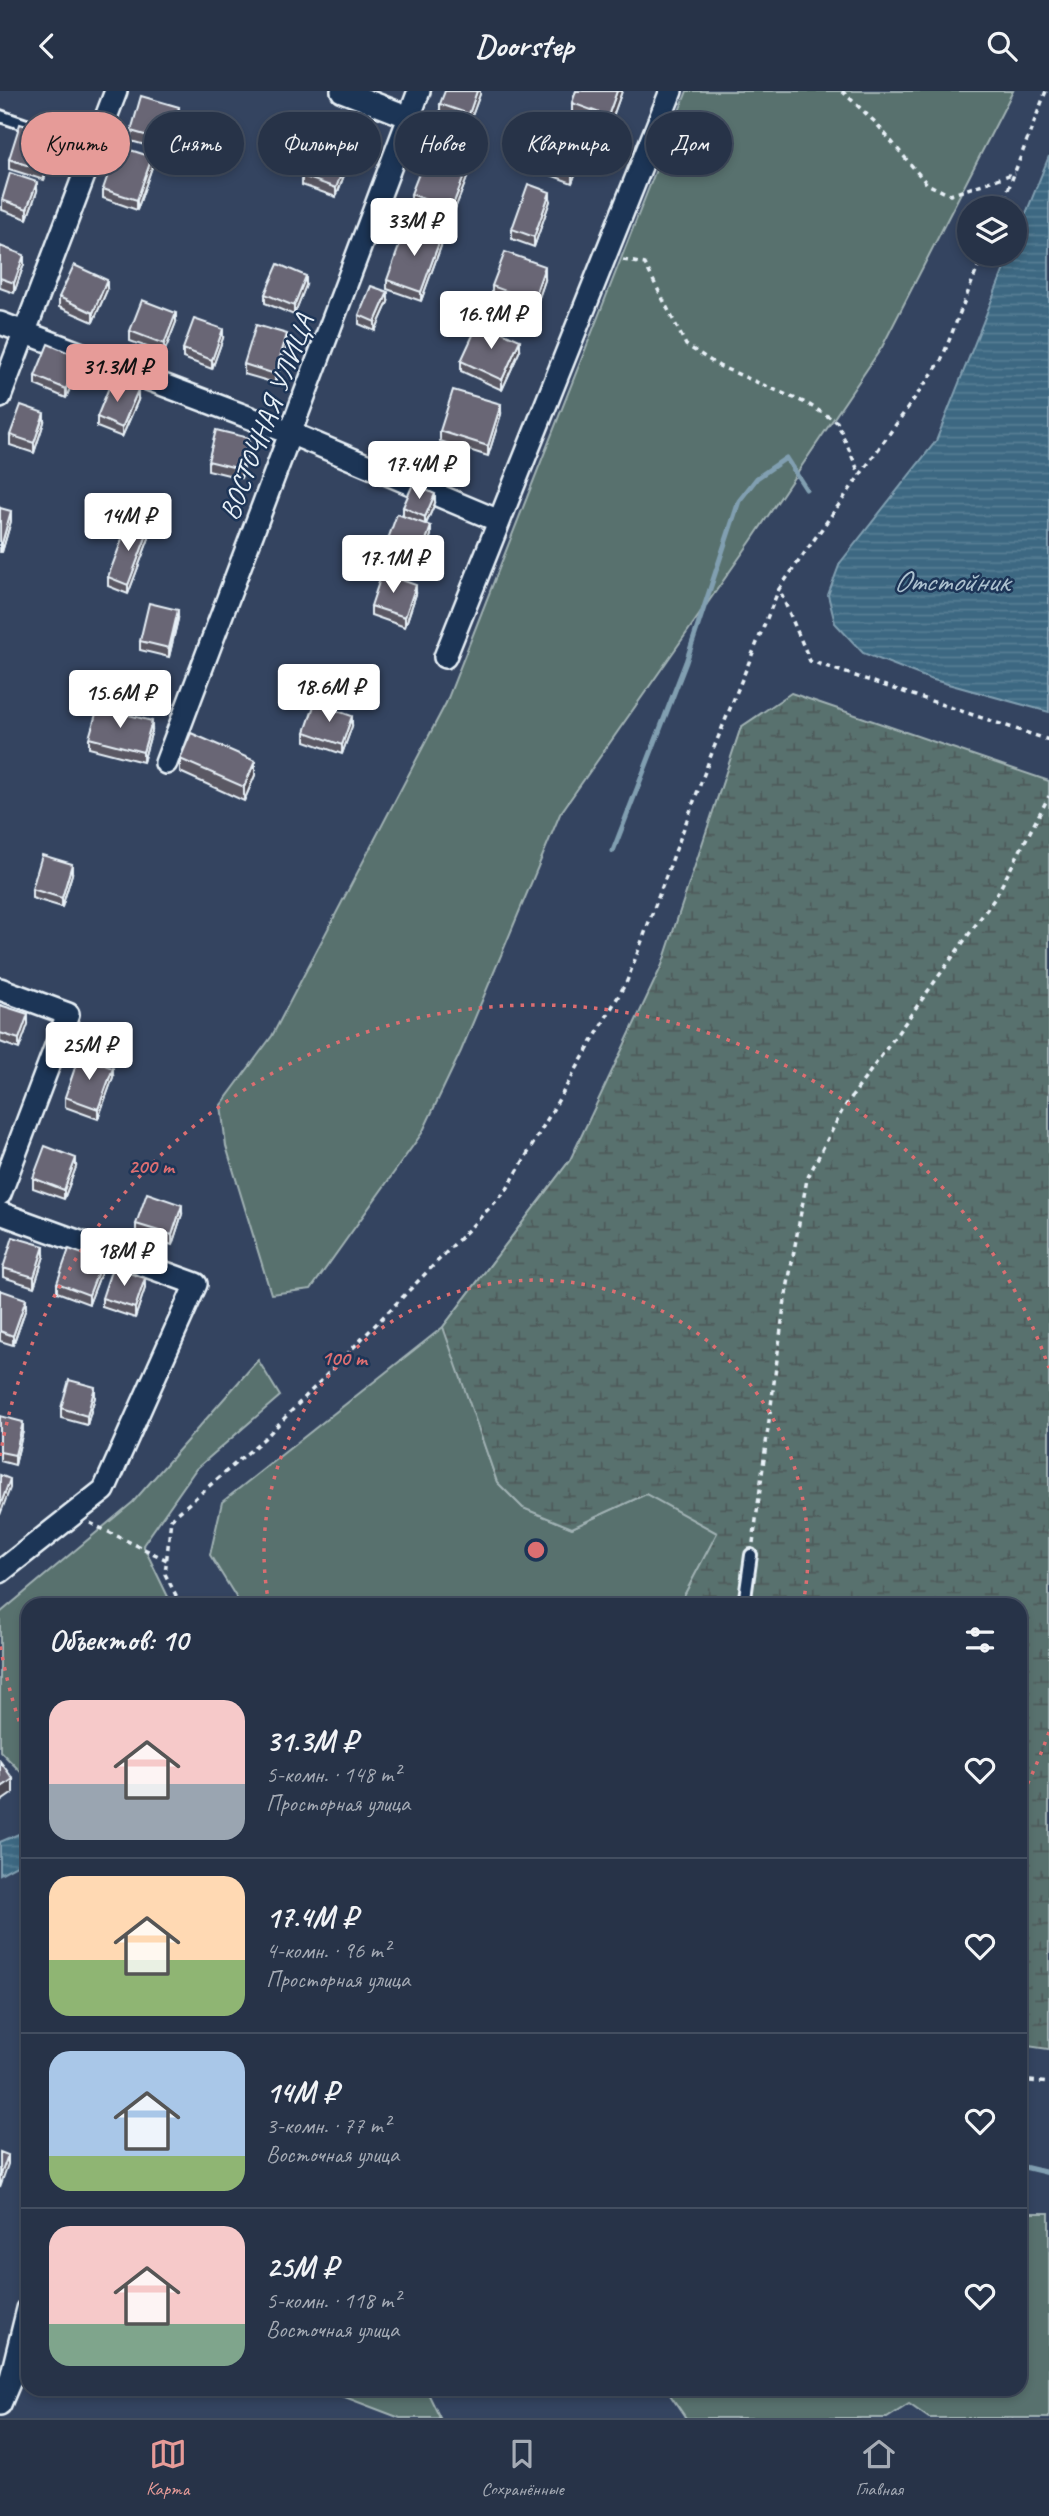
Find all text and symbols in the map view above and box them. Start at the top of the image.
text: Doorstep [475,25,574,66]
icon: back [28,27,66,65]
icon: search [983,27,1021,65]
chip: Купить [21,112,130,175]
chip: Снять [144,112,244,175]
chip: Фильтры [258,112,381,175]
chip: Новое [395,112,488,175]
chip: Квартира [502,112,632,175]
chip: Дом [646,112,732,175]
map controls [957,196,1027,266]
button: layers [957,196,1027,266]
pin: 33M ₽ [365,199,463,258]
text: 33M ₽ [387,206,441,235]
pin: 16.9M ₽ [426,292,556,351]
text: 16.9M ₽ [456,299,526,328]
street label: ВОСТОЧНАЯ УЛИЦА [211,308,322,525]
pin: 31.3M ₽ [52,345,182,404]
text: 31.3M ₽ [82,352,152,381]
pin: 17.4M ₽ [354,441,484,501]
text: 17.4M ₽ [384,449,454,478]
pin: 14M ₽ [79,493,177,553]
text: 14M ₽ [101,501,155,530]
pin: 17.1M ₽ [328,535,458,595]
text: 17.1M ₽ [358,543,428,572]
water label: Отстойник [893,562,1014,600]
pin: 18.6M ₽ [264,665,394,724]
pin: 15.6M ₽ [55,671,185,730]
text: 18.6M ₽ [294,672,364,701]
text: 15.6M ₽ [85,678,155,707]
pin: 25M ₽ [40,1023,138,1082]
text: 25M ₽ [62,1030,116,1059]
text: 200 m [128,1153,176,1179]
pin: 18M ₽ [75,1229,173,1288]
text: 18M ₽ [97,1236,151,1265]
text: 100 m [321,1345,369,1371]
centre of rings [524,1538,548,1562]
text: Объектов: 10 [49,1621,188,1659]
icon: filters [961,1621,999,1659]
text: 31.3M ₽ [266,1722,357,1760]
icon: home [105,1728,189,1812]
icon: heart [961,1751,999,1789]
text: 5-комн. · 148 m² [266,1760,400,1789]
text: Просторная улица [266,1789,410,1818]
text: 17.4M ₽ [266,1898,357,1936]
icon: home [105,1904,189,1988]
icon: heart [961,1927,999,1965]
text: 4-комн. · 96 m² [266,1936,390,1965]
text: Просторная улица [266,1965,410,1994]
text: 14M ₽ [266,2073,338,2111]
icon: home [105,2079,189,2163]
icon: heart [961,2102,999,2140]
text: 3-комн. · 77 m² [266,2111,390,2140]
text: Восточная улица [266,2140,399,2169]
text: 25M ₽ [266,2248,337,2286]
icon: home [105,2254,189,2338]
icon: heart [961,2277,999,2315]
text: 5-комн. · 118 m² [266,2286,400,2315]
text: Восточная улица [266,2315,399,2344]
tab: Карта [146,2435,189,2501]
tab: Сохранённые [481,2435,564,2501]
tab: Главная [855,2435,903,2501]

